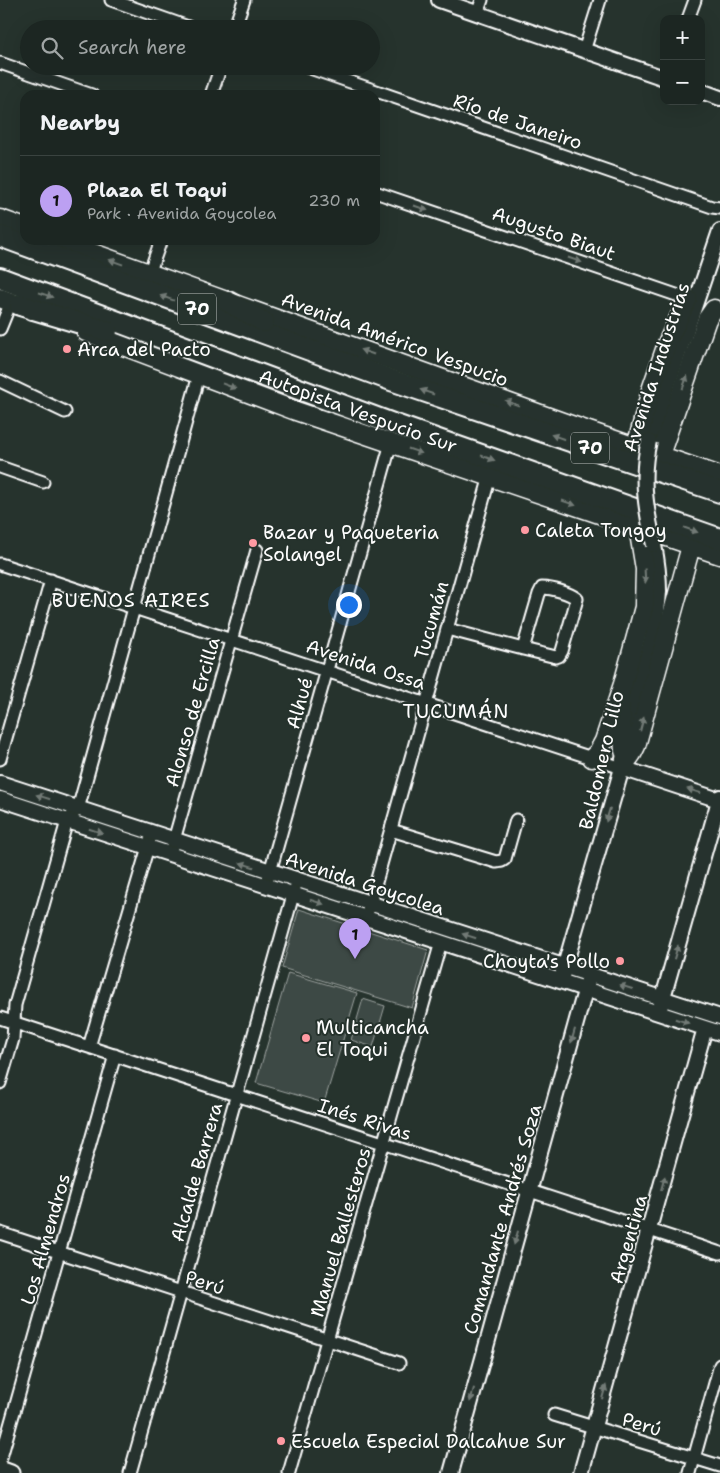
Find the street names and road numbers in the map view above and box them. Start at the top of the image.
street label: Río de Janeiro [450,88,586,155]
street label: Augusto Biaut [489,201,619,266]
street label: Avenida Industrias [617,279,696,455]
street label: Avenida Américo Vespucio [278,287,512,392]
road number: 70 [178,294,216,324]
street label: Autopista Vespucio Sur [255,363,461,459]
road number: 70 [571,432,609,463]
street label: Tucumán [408,578,455,662]
street label: Avenida Ossa [303,633,429,696]
street label: Alonso de Ercilla [159,634,226,790]
street label: Alhué [280,674,319,732]
street label: Baldomero Lillo [573,688,630,832]
street label: Avenida Goycolea [282,846,448,921]
street label: Inés Rivas [315,1093,415,1146]
street label: Alcalde Barrera [165,1099,228,1245]
street label: Comandante Andrés Soza [458,1101,547,1337]
street label: Manuel Ballesteros [304,1144,377,1320]
street label: Los Almendros [15,1171,76,1308]
street label: Argentina [604,1191,653,1287]
street label: Perú [182,1264,228,1301]
street label: Perú [619,1407,665,1442]

